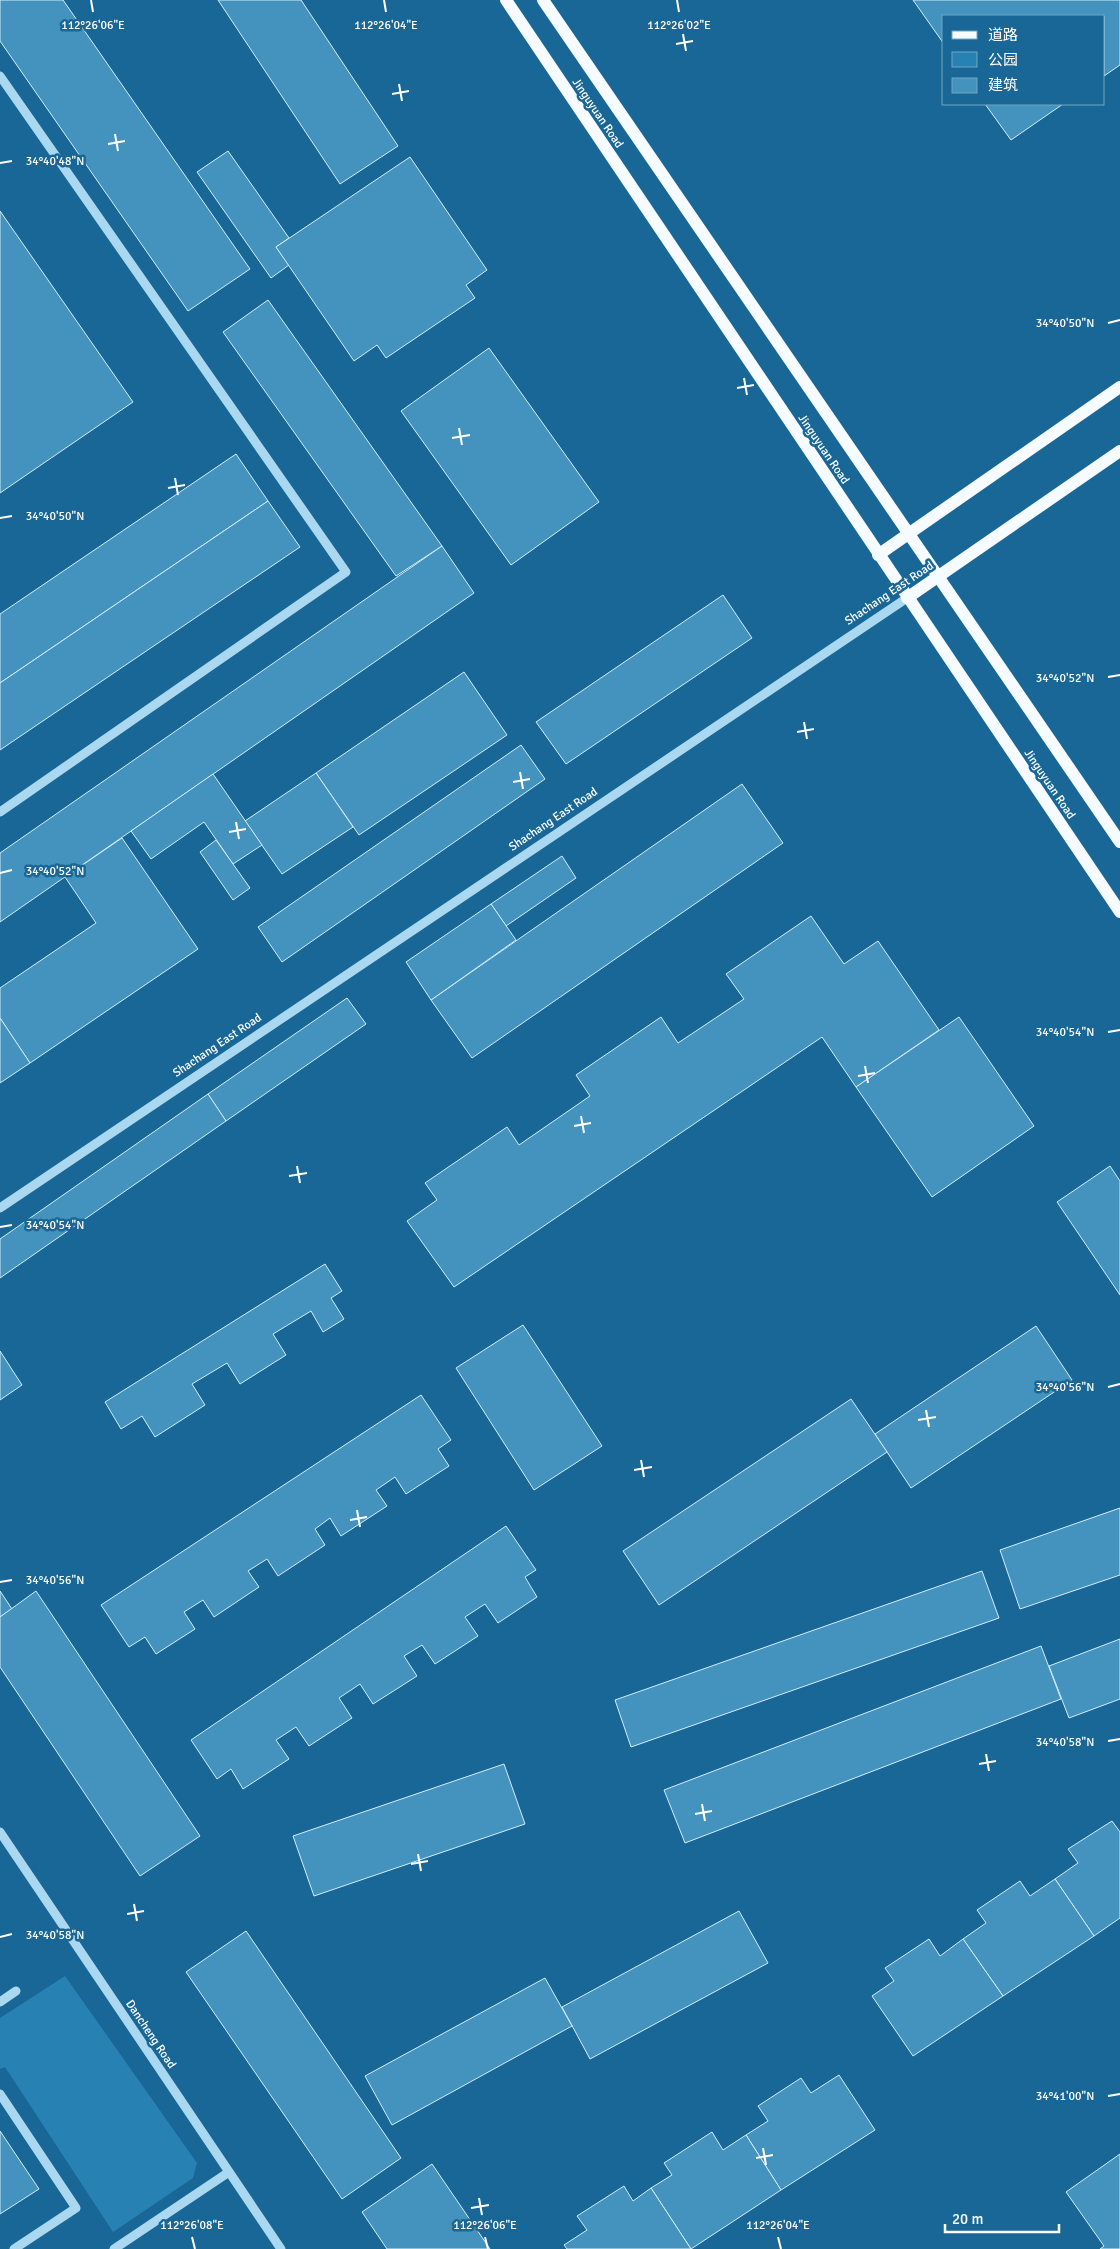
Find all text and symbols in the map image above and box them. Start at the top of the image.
legend [942,15,1105,105]
text: 112°26'06"E [61,18,125,33]
text: 112°26'04"E [354,18,418,33]
text: 112°26'02"E [647,18,711,33]
text: 道路 [988,26,1018,44]
text: 公园 [988,51,1018,69]
street label: Jinguyuan Road [569,75,627,151]
text: 建筑 [988,76,1018,94]
text: 34°40'48"N [26,154,84,169]
text: 34°40'50"N [1036,316,1094,331]
street label: Jinguyuan Road [795,411,853,487]
text: 34°40'50"N [26,509,84,524]
street label: Shachang East Road [842,558,936,629]
text: 34°40'52"N [1036,671,1094,686]
street label: Jinguyuan Road [1021,746,1079,822]
street label: Shachang East Road [506,784,600,855]
text: 34°40'52"N [26,864,84,879]
street label: Shachang East Road [170,1010,264,1081]
text: 34°40'54"N [1036,1025,1094,1040]
text: 34°40'54"N [26,1218,84,1233]
text: 34°40'56"N [1036,1380,1094,1395]
text: 34°40'56"N [26,1573,84,1588]
text: 34°40'58"N [1036,1735,1094,1750]
text: 34°40'58"N [26,1928,84,1943]
street label: Dancheng Road [122,1997,179,2072]
text: 34°41'00"N [1036,2089,1094,2104]
scale bar [945,2202,1059,2234]
text: 20 m [952,2210,983,2228]
text: 112°26'08"E [160,2218,224,2233]
text: 112°26'06"E [453,2218,517,2233]
text: 112°26'04"E [746,2218,810,2233]

